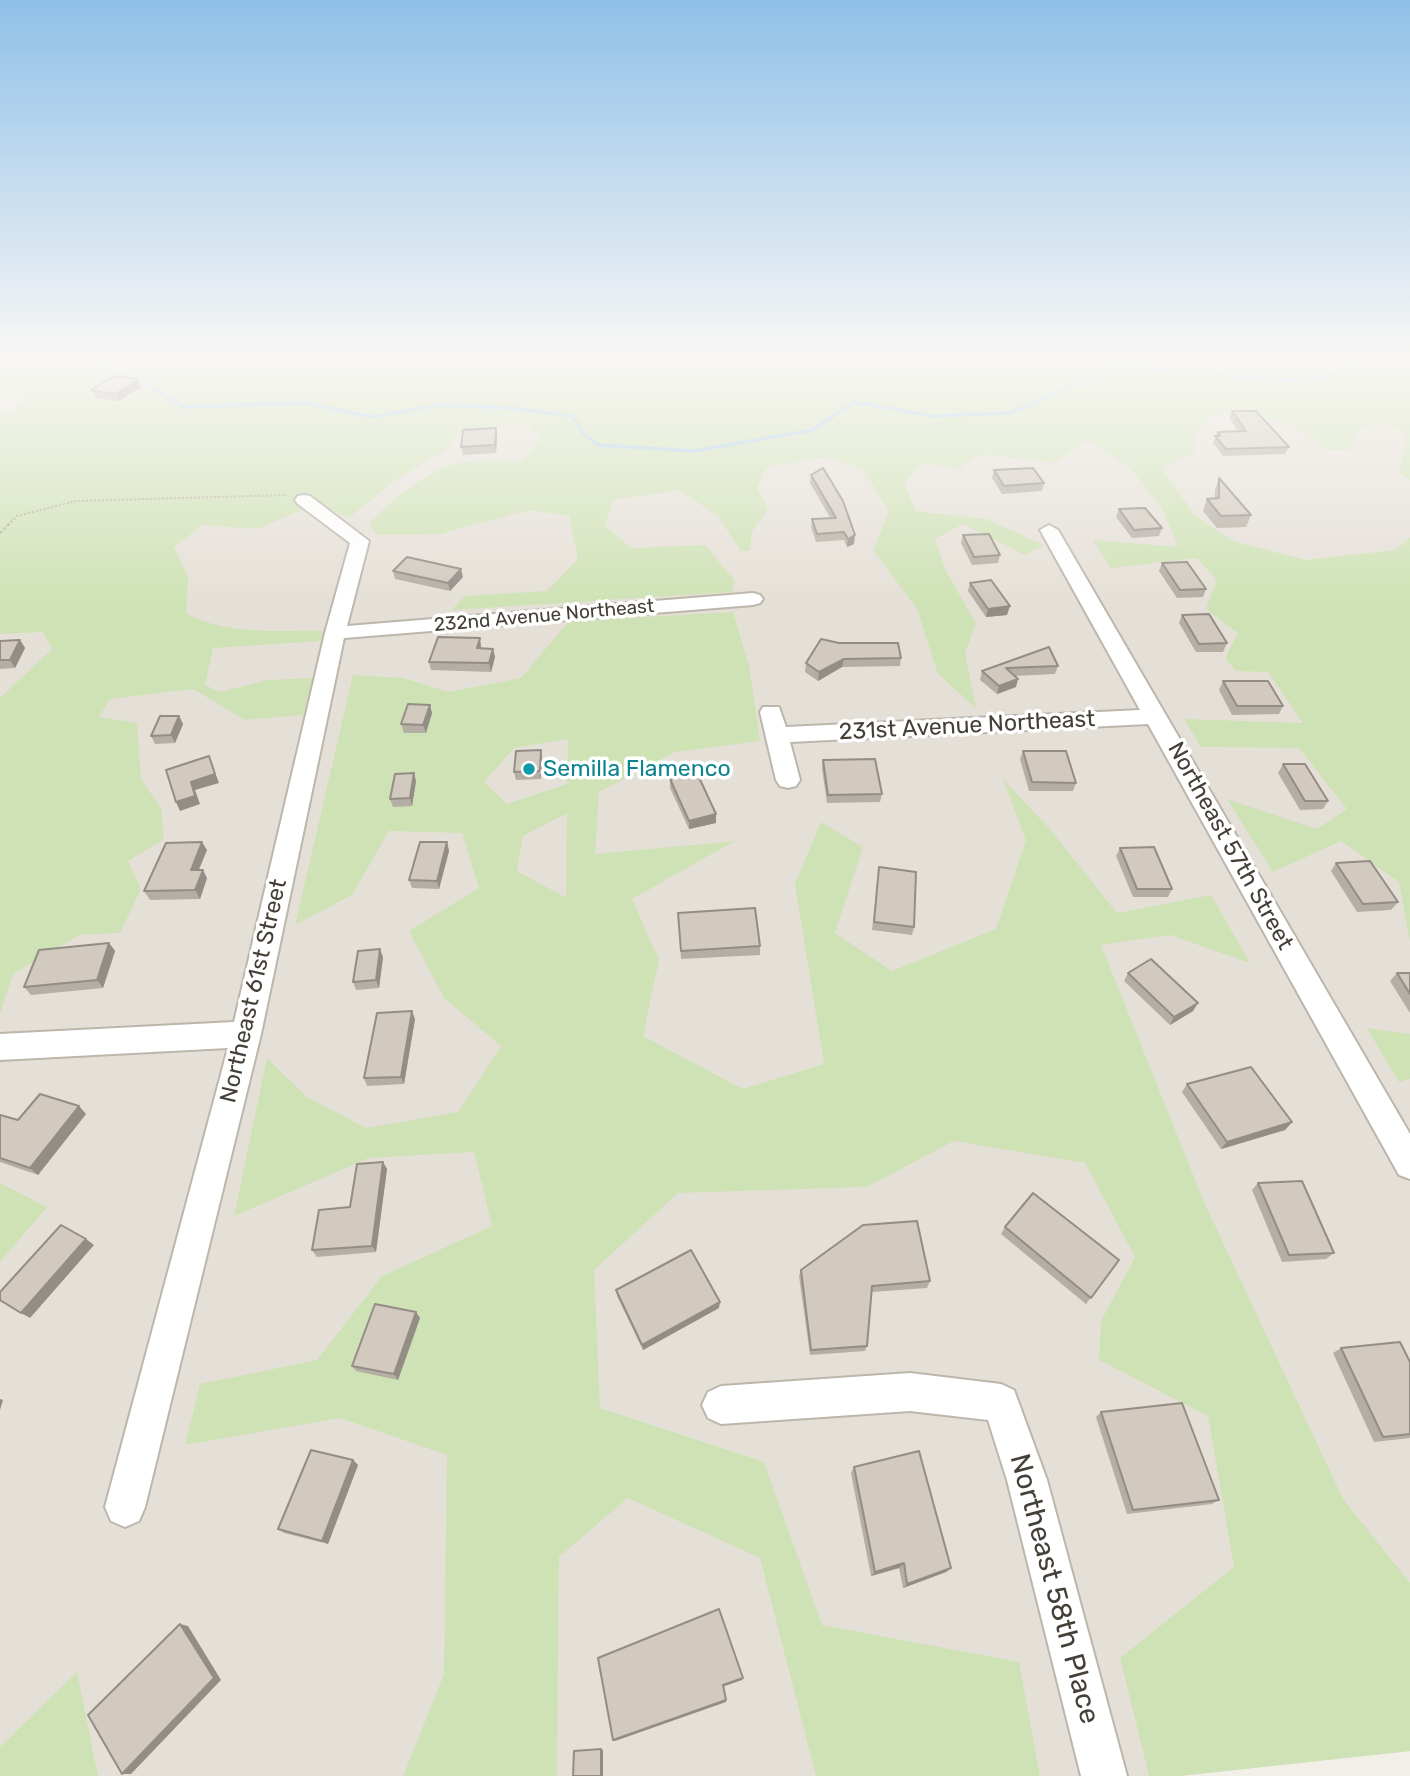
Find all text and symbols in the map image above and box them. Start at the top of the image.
street label: 232nd Avenue Northeast [433,595,655,637]
street label: 231st Avenue Northeast [838,706,1096,746]
street label: Northeast 57th Street [1161,737,1299,955]
place label: Semilla Flamenco [543,755,731,783]
marker: Semilla Flamenco [521,761,537,777]
street label: Northeast 61st Street [215,876,293,1106]
street label: Northeast 58th Place [1002,1450,1106,1728]

